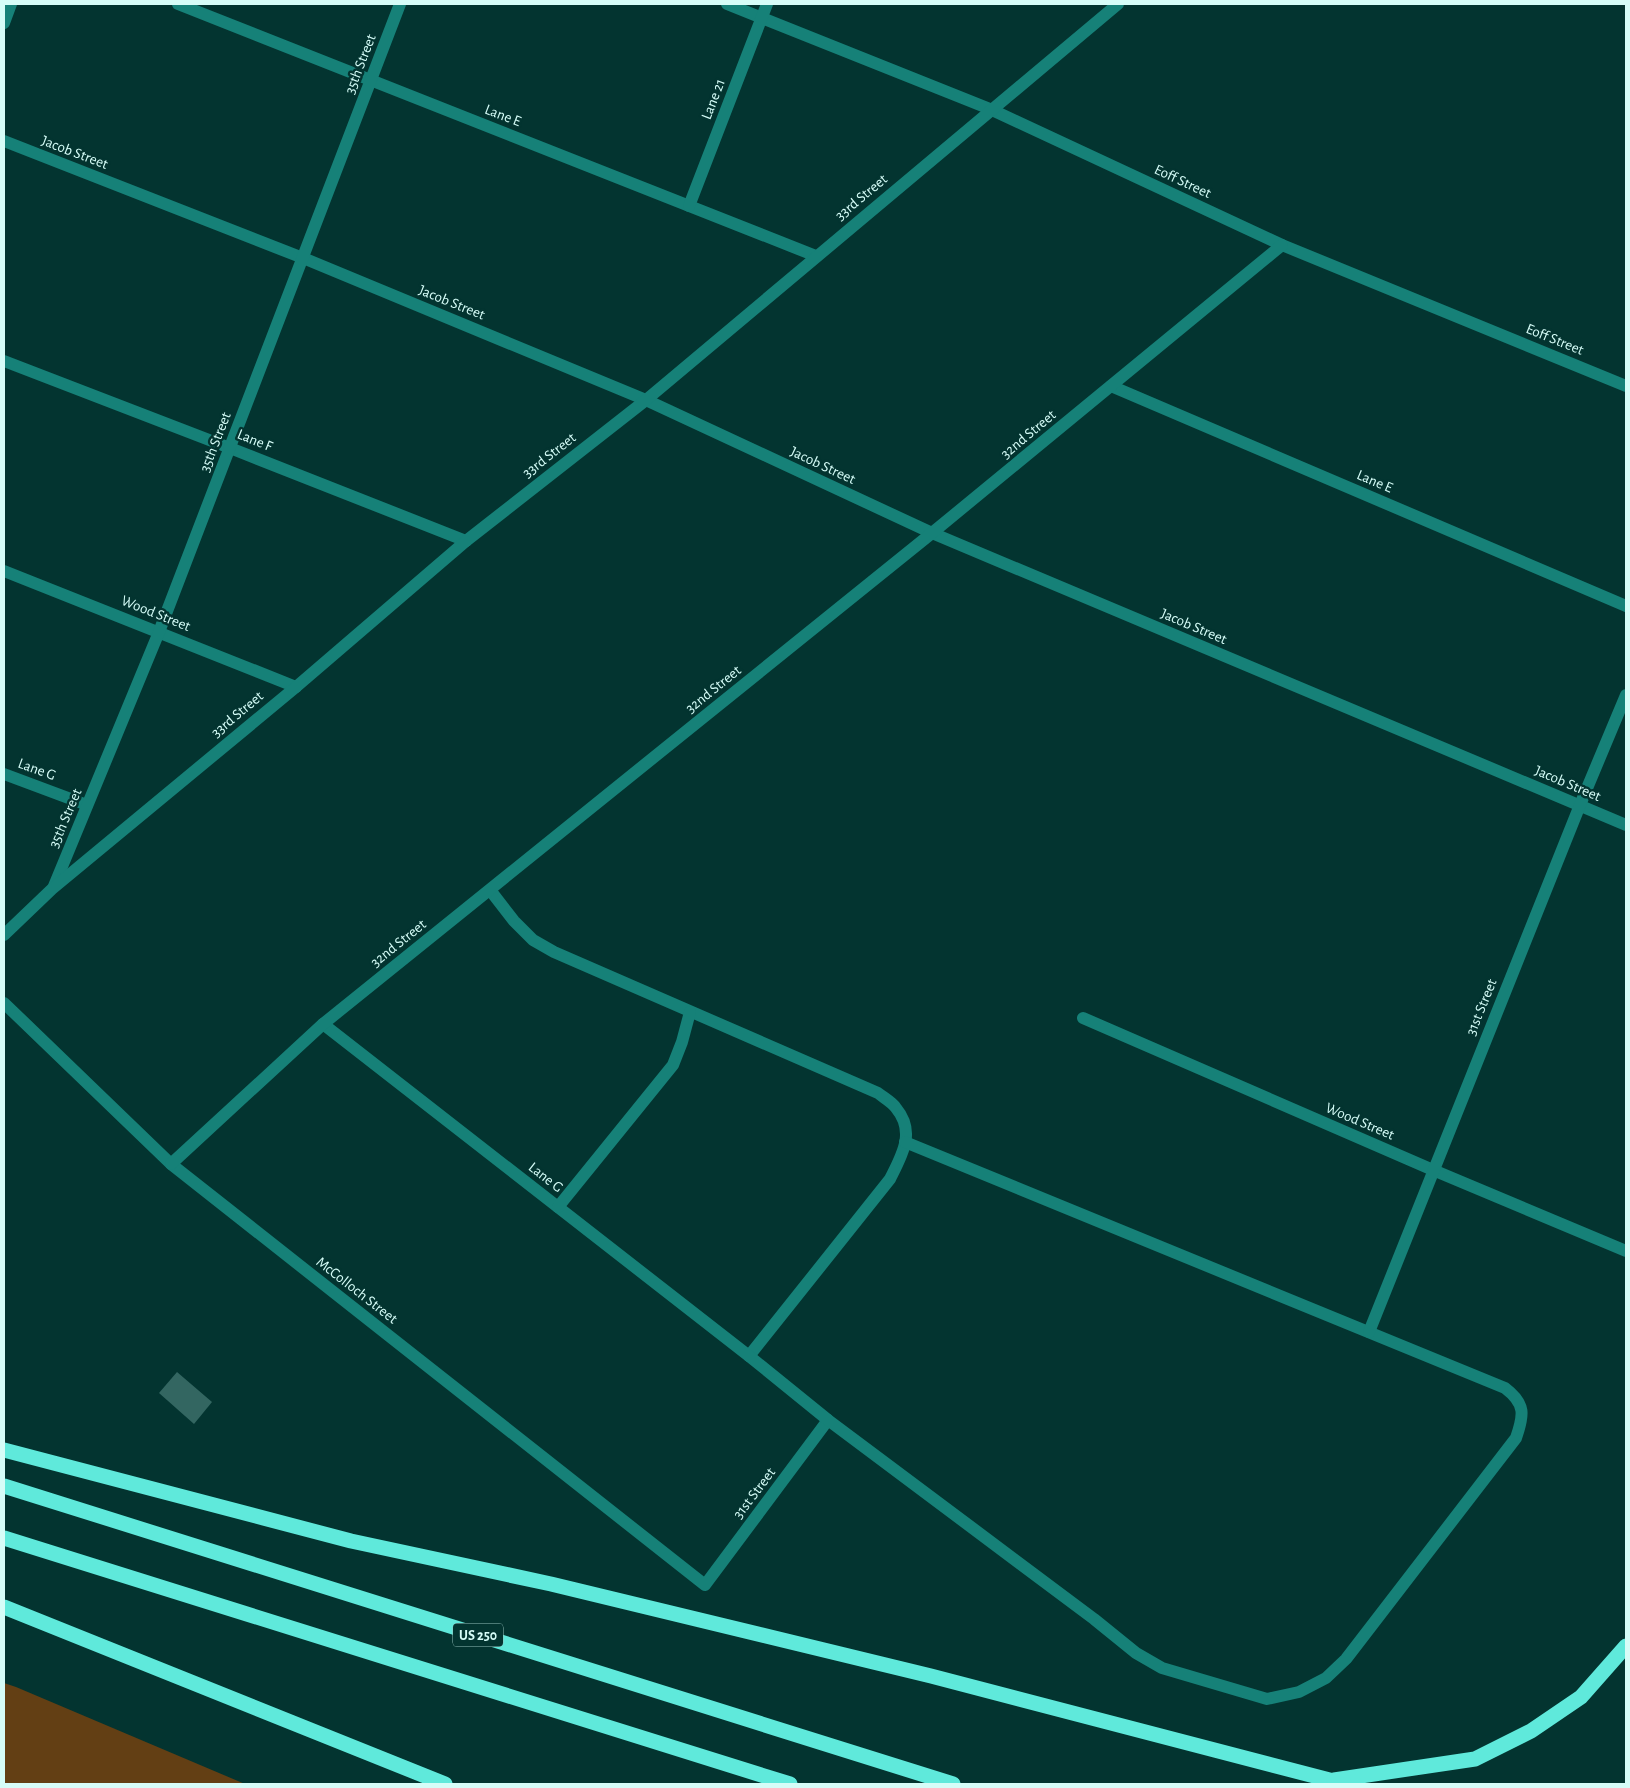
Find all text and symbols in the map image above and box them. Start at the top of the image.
street label: 35th Street [342,32,379,96]
street label: Lane 21 [699,77,728,122]
street label: Lane E [483,102,523,129]
street label: Jacob Street [40,133,110,172]
street label: Eoff Street [1152,162,1214,201]
street label: 33rd Street [832,171,890,223]
street label: Jacob Street [417,282,487,323]
street label: Eoff Street [1524,321,1586,358]
street label: 32nd Street [998,407,1059,461]
street label: 35th Street [197,410,234,474]
street label: Lane F [235,427,275,454]
street label: 33rd Street [520,430,579,481]
street label: Jacob Street [788,444,858,487]
street label: Lane E [1355,467,1395,496]
street label: Wood Street [119,593,193,634]
street label: Jacob Street [1159,606,1229,647]
street label: 32nd Street [683,663,744,716]
street label: 33rd Street [208,688,266,740]
street label: Lane G [16,756,58,783]
street label: Jacob Street [1533,763,1603,804]
street label: 35th Street [46,786,85,850]
street label: 32nd Street [368,917,429,970]
street label: 31st Street [1463,977,1500,1038]
street label: Wood Street [1323,1100,1397,1143]
street label: Lane G [526,1159,566,1195]
street label: McColloch Street [313,1254,400,1327]
street label: 31st Street [731,1465,778,1522]
road number: US 250 [453,1624,503,1646]

